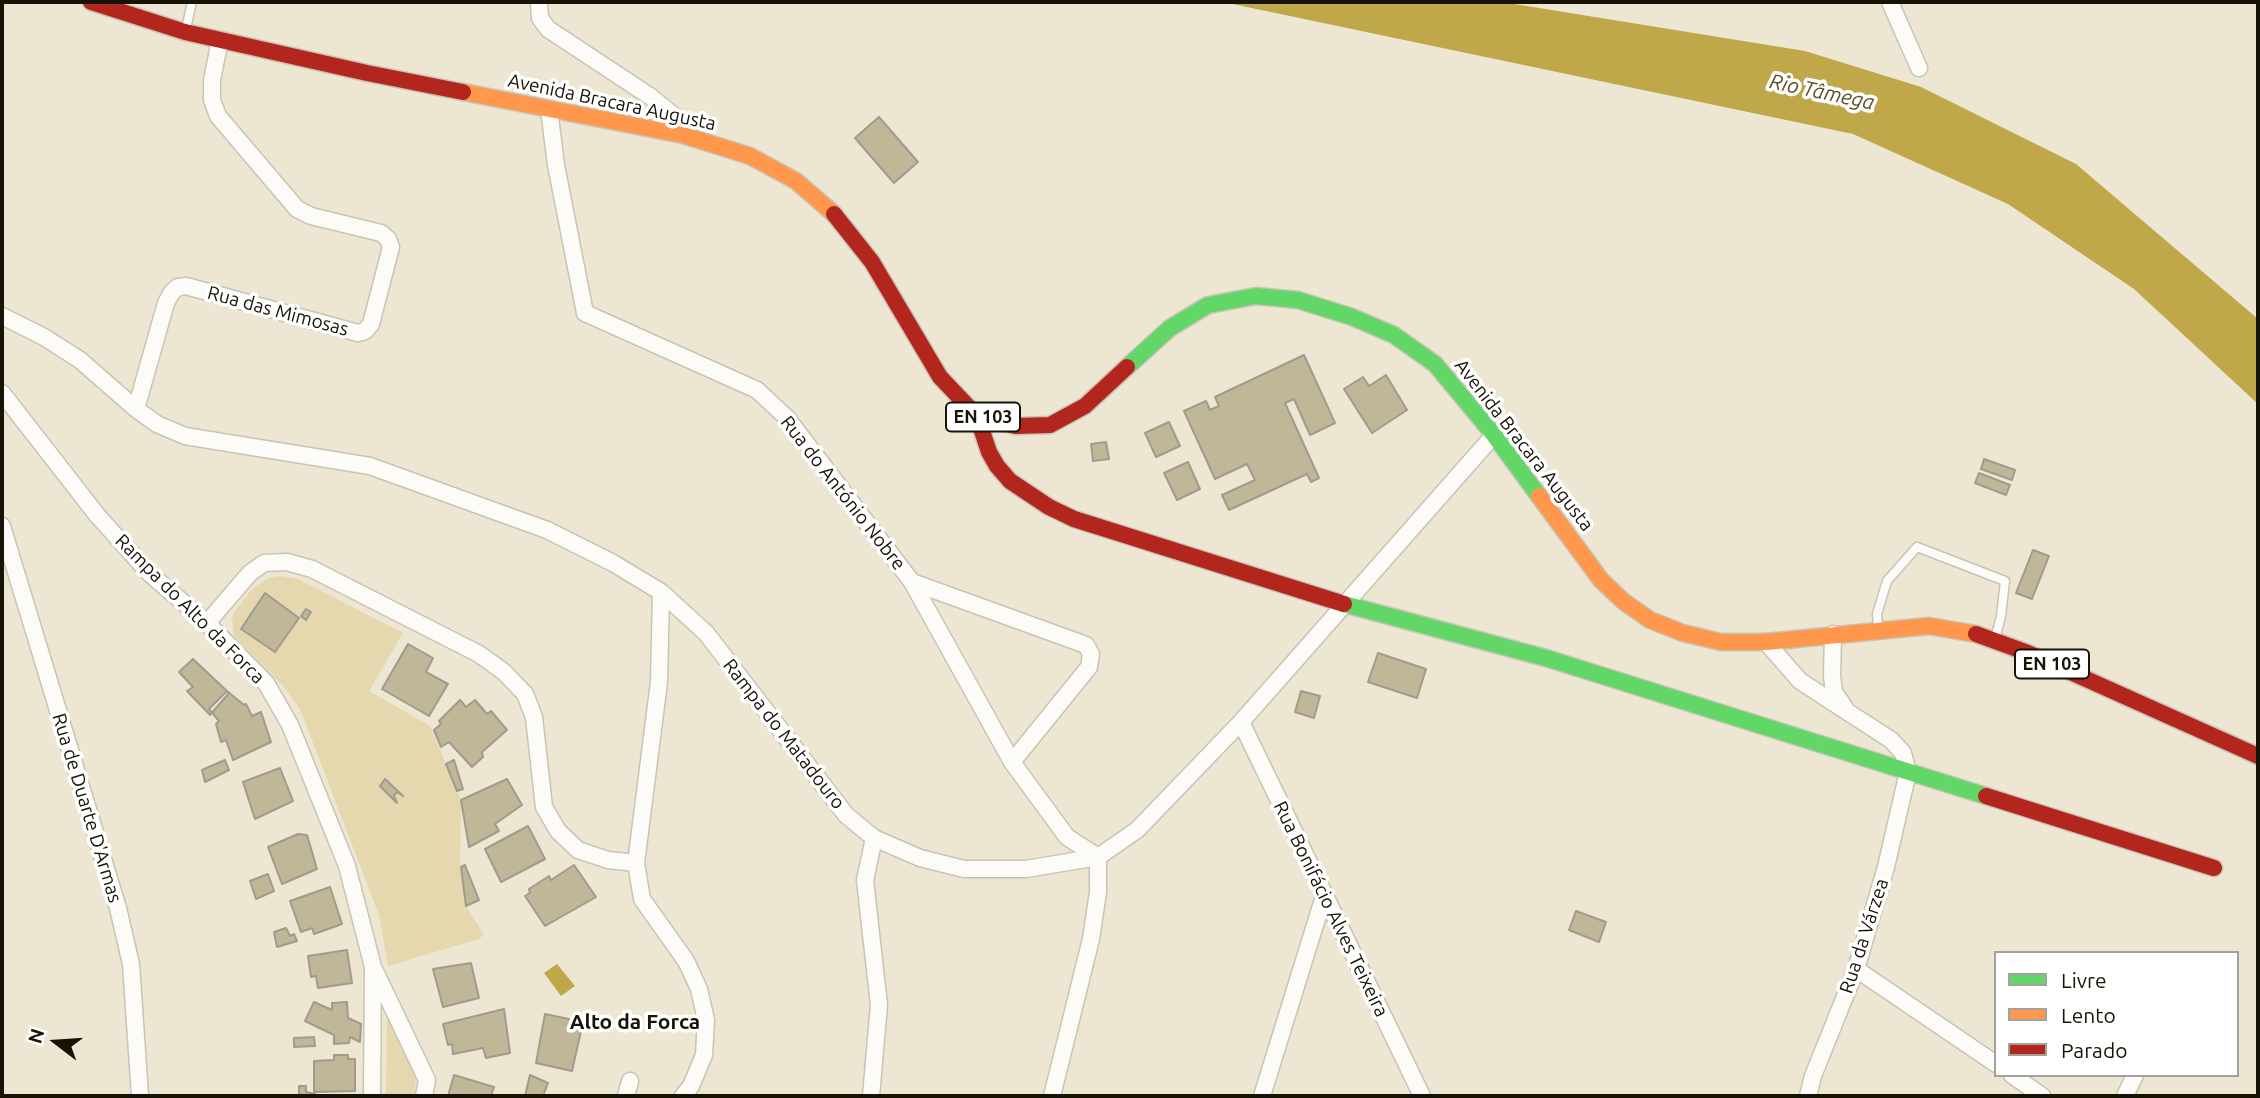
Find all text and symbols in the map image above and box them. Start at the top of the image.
street label: Avenida Bracara Augusta [506,69,718,135]
water label: Rio Tâmega [1767,69,1877,115]
street label: Rua das Mimosas [205,281,351,341]
street label: Avenida Bracara Augusta [1450,355,1598,535]
road number: EN 103 [946,402,1020,432]
street label: Rua do António Nobre [776,411,910,575]
street label: Rampa do Alto da Forca [111,530,269,688]
road number: EN 103 [2015,650,2089,678]
street label: Rampa do Matadouro [718,654,850,814]
street label: Rua de Duarte D'Armas [47,711,127,905]
street label: Rua Bonifácio Alves Teixeira [1269,797,1393,1021]
street label: Rua da Várzea [1835,876,1893,996]
legend [1994,951,2239,1077]
text: Livre [2061,968,2107,992]
text: Lento [2061,1003,2116,1027]
north arrow [21,1007,91,1077]
district label: Alto da Forca [570,1009,700,1035]
text: N [23,1026,49,1046]
text: Parado [2061,1038,2127,1062]

